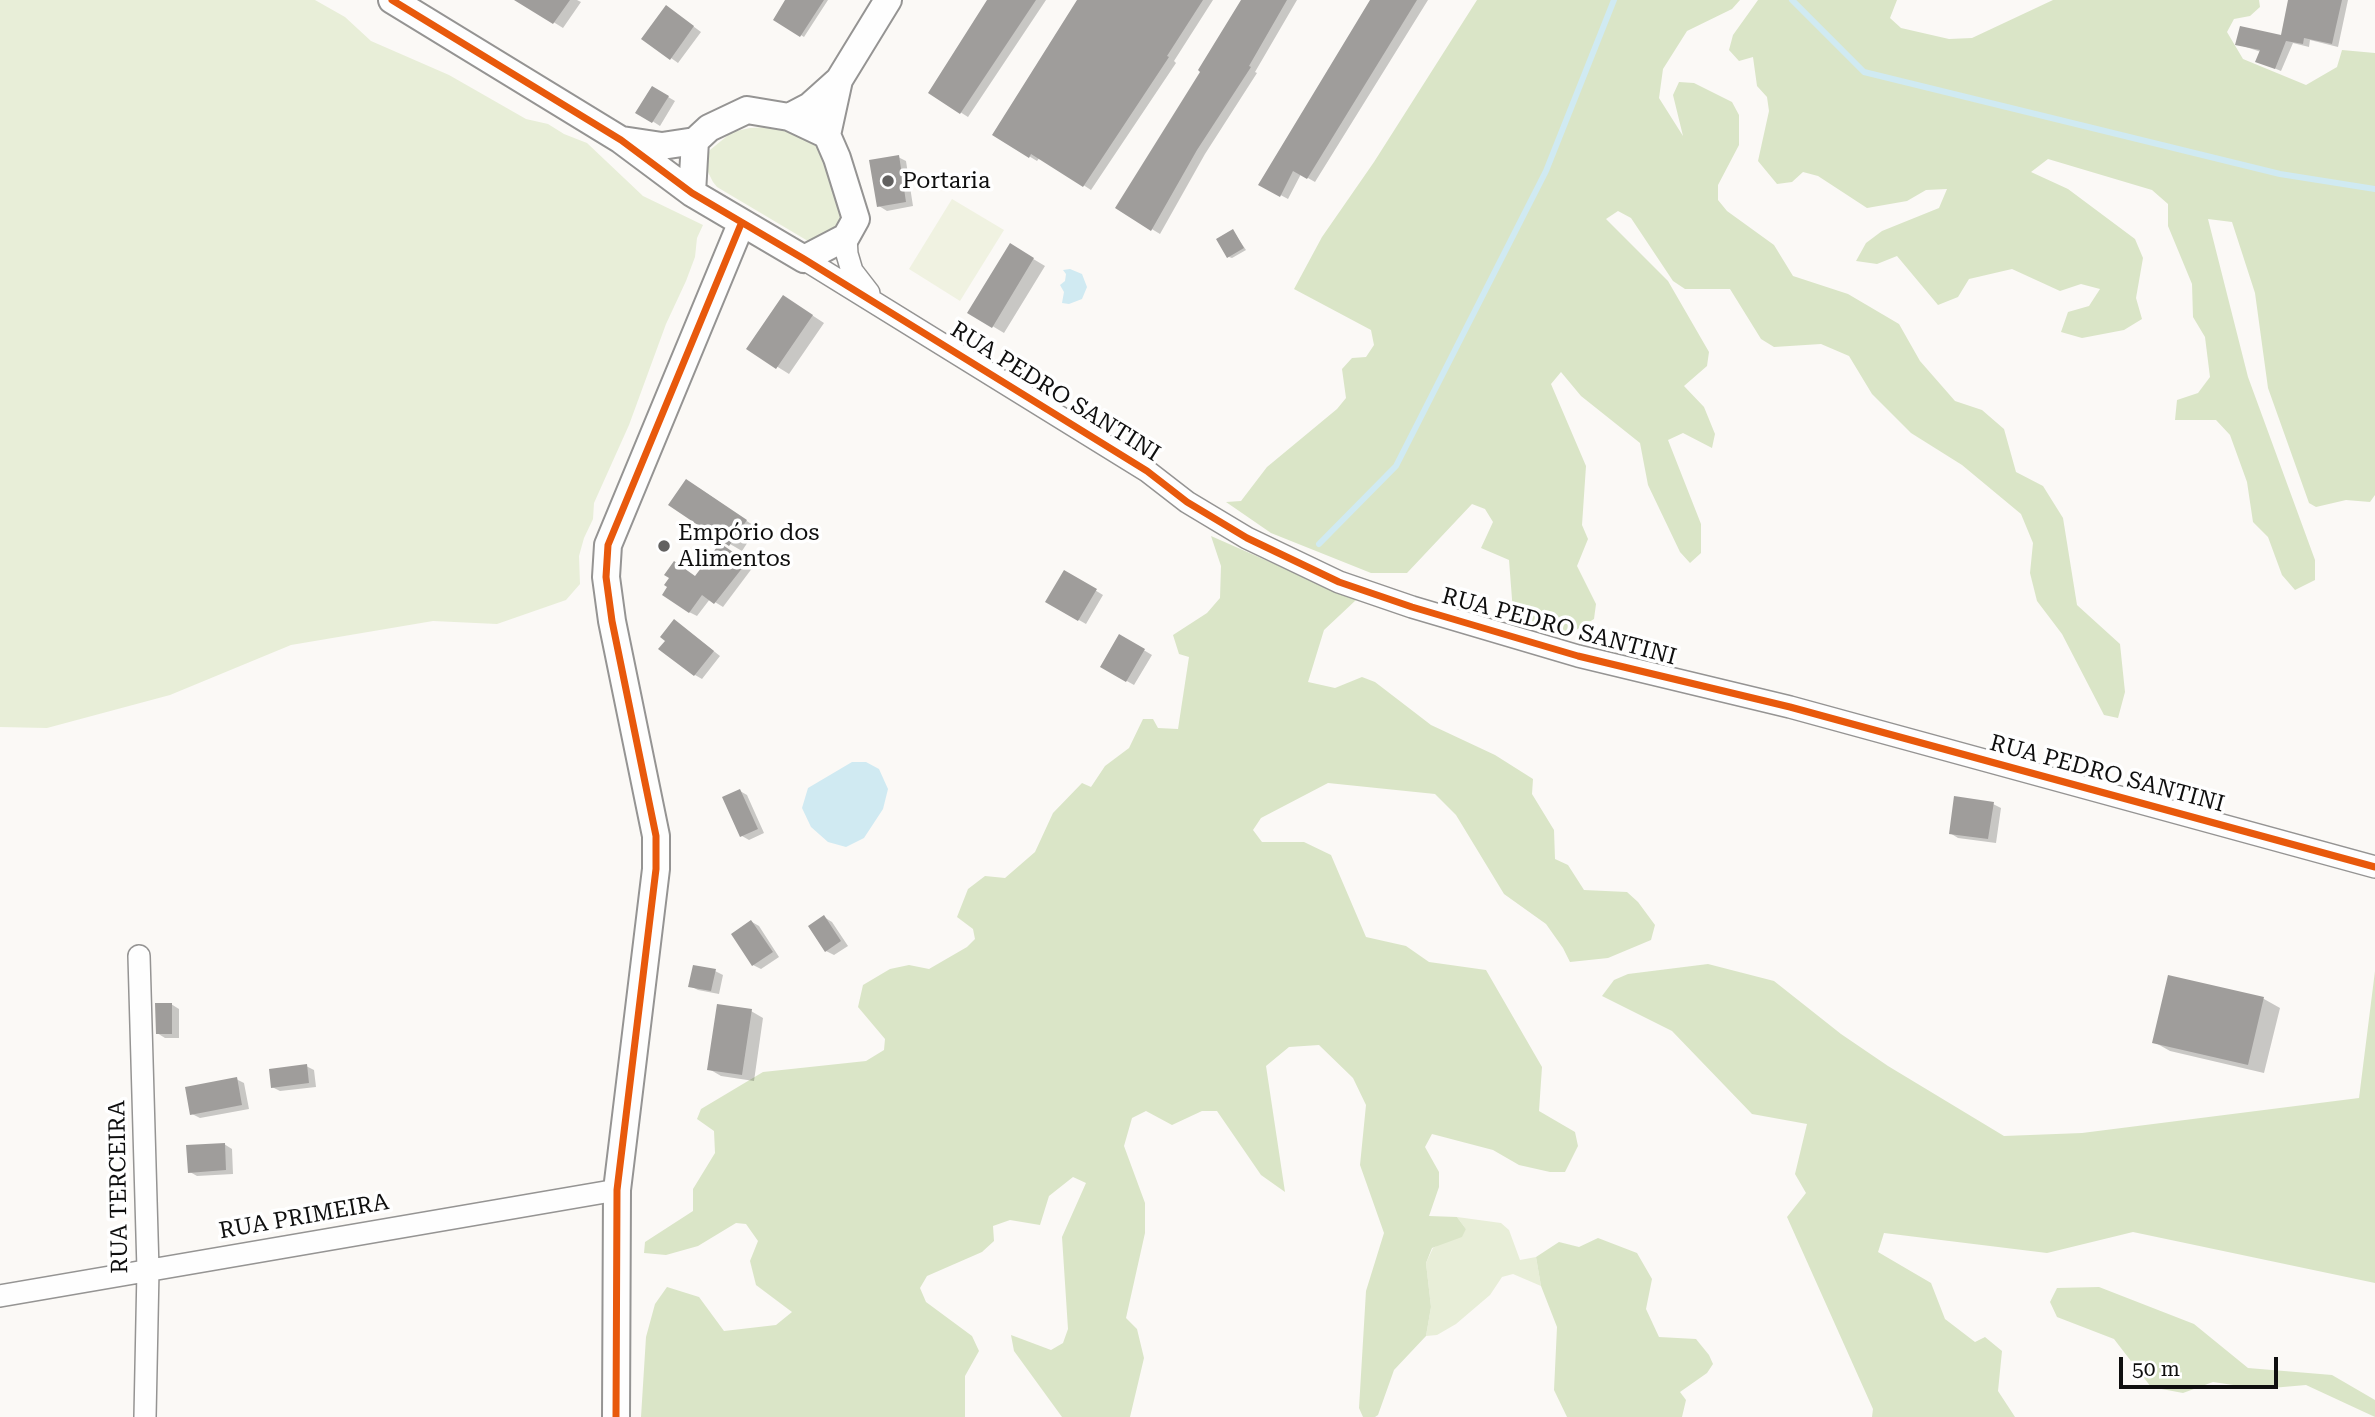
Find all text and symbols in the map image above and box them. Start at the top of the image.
place label: Portaria [902,167,990,195]
marker: Portaria [880,173,896,189]
street label: RUA PEDRO SANTINI [945,316,1165,468]
place label: Empório dos Alimentos [678,519,819,573]
marker: Empório dos Alimentos [656,538,672,554]
street label: RUA PEDRO SANTINI [1439,582,1679,672]
street label: RUA PEDRO SANTINI [1987,729,2227,819]
street label: RUA TERCEIRA [104,1100,134,1274]
street label: RUA PRIMEIRA [217,1188,391,1246]
scale bar [2123,1344,2282,1388]
text: 50 m [2132,1357,2180,1381]

